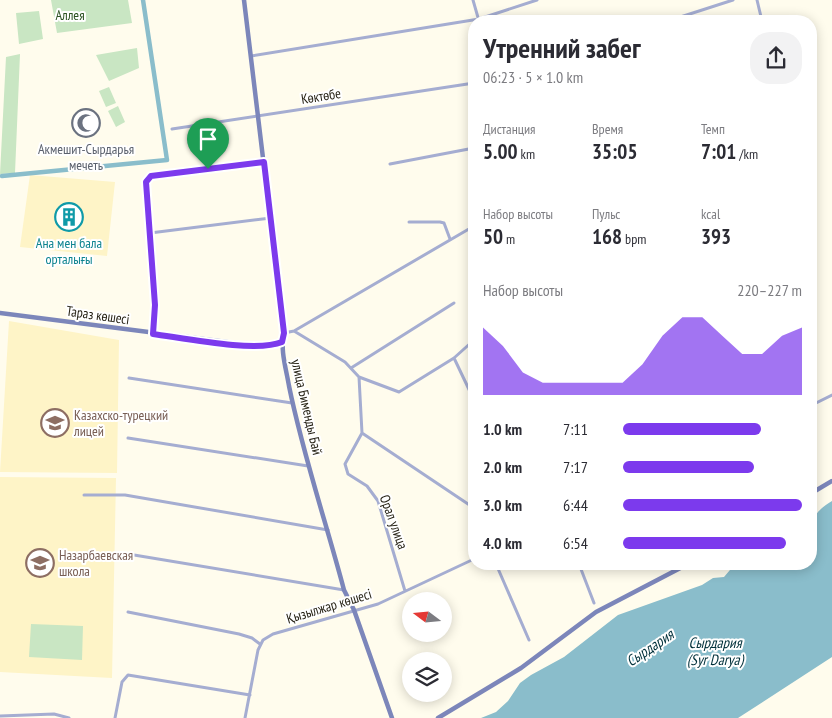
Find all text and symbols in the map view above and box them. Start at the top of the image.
park label: Аллея [55,6,85,24]
text: Утренний забег [483,29,641,66]
button: share [750,32,802,84]
text: 06:23 · 5 × 1.0 km [483,67,583,87]
street label: Көктөбе [300,84,342,108]
mosque icon: Акмешит-Сырдарья мечеть [71,108,101,138]
pin [187,118,229,169]
text: Дистанция [483,120,536,138]
text: Время [592,120,623,138]
text: Темп [701,120,725,138]
icon: arrive [194,125,222,153]
text: 5.00 [483,138,518,165]
text: 35:05 [592,138,637,165]
text: 7:01 [701,138,736,165]
place label: Акмешит-Сырдарья мечеть [38,140,134,174]
text: km [518,145,535,163]
text: /km [736,145,758,163]
building icon: Ана мен бала орталығы [54,202,84,232]
text: Набор высоты [483,205,553,223]
text: Пульс [592,205,620,223]
text: kcal [701,205,720,223]
text: 50 [483,223,503,250]
text: 168 [592,223,622,250]
text: 393 [701,223,731,250]
text: m [503,230,515,248]
text: bpm [622,230,646,248]
place label: Ана мен бала орталығы [36,234,102,268]
text: Набор высоты [483,280,563,300]
text: 220–227 m [737,280,802,300]
street label: Тараз көшесі [65,302,131,328]
street label: улица Бименды Бай [287,357,327,457]
place label: Казахско-турецкий лицей [73,406,168,440]
school or university icon: Казахско-турецкий лицей [40,408,70,438]
text: 1.0 km [483,419,522,439]
text: 7:11 [563,419,588,439]
text: 2.0 km [483,457,522,477]
text: 7:17 [563,457,588,477]
street label: Орал улица [376,492,412,552]
text: 3.0 km [483,495,522,515]
text: 6:44 [563,495,588,515]
text: 4.0 km [483,533,522,553]
text: 6:54 [563,533,588,553]
place label: Назарбаевская школа [59,546,133,580]
school or university icon: Назарбаевская школа [25,548,55,578]
street label: Қызылжар көшесі [284,584,374,628]
north arrow [402,592,452,642]
map controls [402,592,452,702]
water label: Сырдария [622,624,678,670]
water label: Сырдария (Syr Darya) [687,633,744,669]
button: layers [402,652,452,702]

